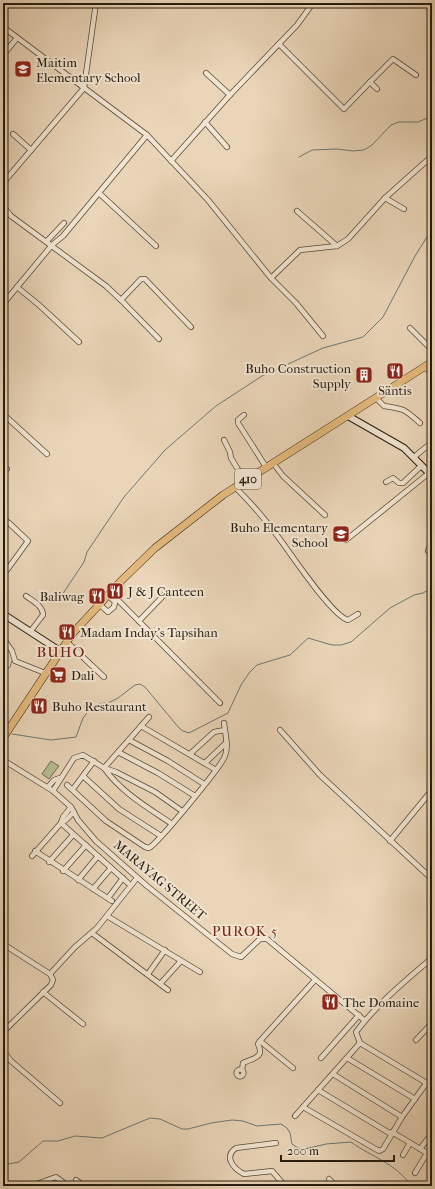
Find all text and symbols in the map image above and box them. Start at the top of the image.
place label: Maitim Elementary School [36,55,141,85]
school or university icon: Maitim Elementary School [13,59,33,79]
place label: Buho Construction Supply [245,361,352,391]
restaurant icon: Säntis [385,361,405,381]
building icon: Buho Construction Supply [354,365,374,385]
place label: Säntis [378,383,412,398]
road number: 410 [235,469,261,489]
place label: Buho Elementary School [230,520,329,550]
school or university icon: Buho Elementary School [331,524,351,544]
restaurant icon: J & J Canteen [105,581,125,601]
place label: J & J Canteen [127,584,205,599]
restaurant icon: Baliwag [87,586,107,606]
place label: Baliwag [40,589,85,604]
restaurant icon: Madam Inday's Tapsihan [57,622,77,642]
place label: Madam Inday's Tapsihan [80,625,218,640]
district label: BUHO [37,643,85,661]
supermarket icon: Dali [48,665,68,685]
place label: Dali [71,668,95,683]
restaurant icon: Buho Restaurant [29,696,49,716]
place label: Buho Restaurant [52,699,147,714]
street label: MARAYAG STREET [111,837,209,923]
district label: PUROK 5 [212,923,278,940]
restaurant icon: The Domaine [320,992,340,1012]
place label: The Domaine [343,995,420,1010]
scale bar [281,1137,394,1163]
text: 200 m [287,1144,319,1158]

